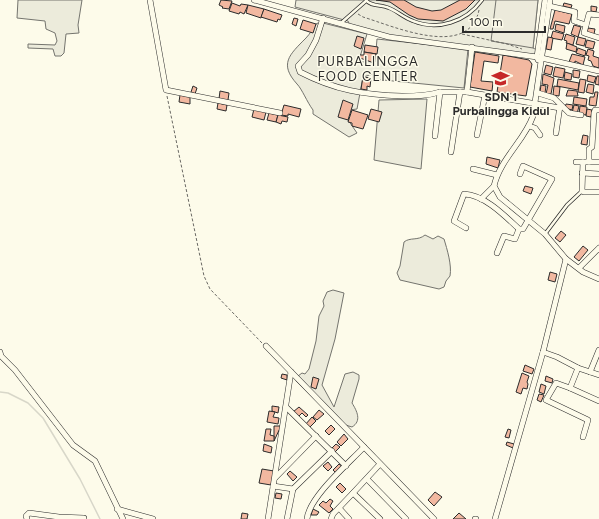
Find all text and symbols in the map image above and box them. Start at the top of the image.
scale bar [463,8,545,34]
text: 100 m [469,15,503,29]
district label: PURBALINGGA FOOD CENTER [317,54,419,84]
school or university icon: SDN 1 Purbalingga Kidul [491,68,511,88]
place label: SDN 1 Purbalingga Kidul [453,90,549,118]

